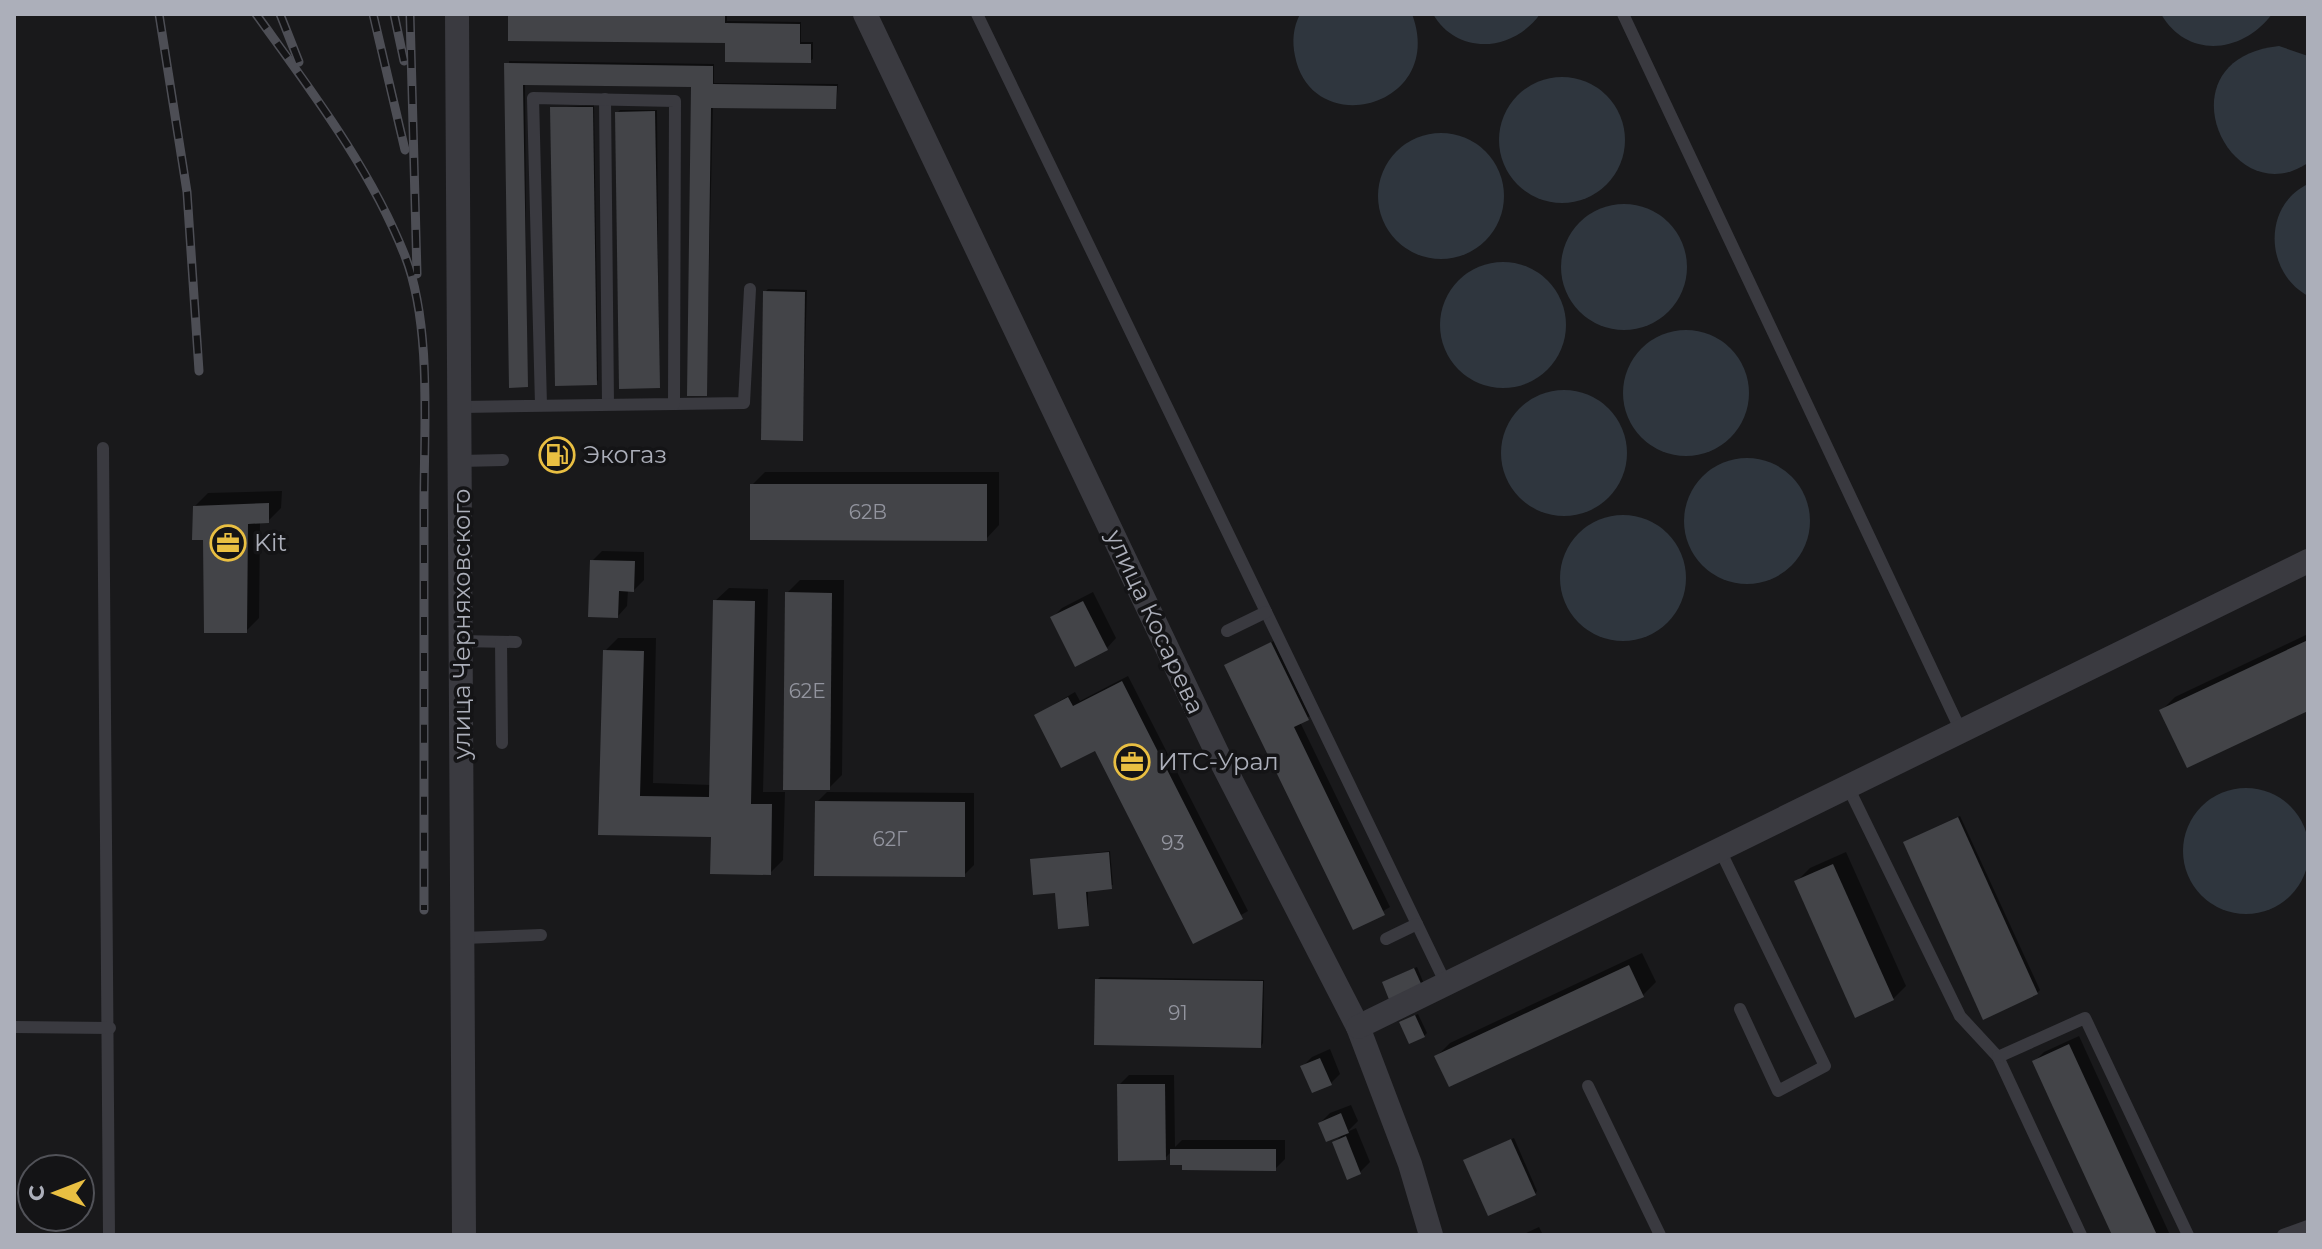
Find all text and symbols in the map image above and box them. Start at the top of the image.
fuel station icon: Экогаз [538,436,576,474]
place label: Экогаз [583,440,667,469]
street label: улица Черняховского [447,489,476,760]
house number: 62В [849,500,887,524]
office icon: Kit [209,524,247,562]
street label: улица Косарева [1100,524,1211,719]
place label: Kit [254,528,287,557]
house number: 62Е [789,679,825,703]
office icon: ИТС-Урал [1113,743,1151,781]
place label: ИТС-Урал [1158,747,1279,776]
house number: 62Г [873,827,908,851]
house number: 93 [1161,831,1185,855]
house number: 91 [1168,1001,1188,1025]
north arrow [16,1153,96,1233]
text: С [23,1185,50,1201]

